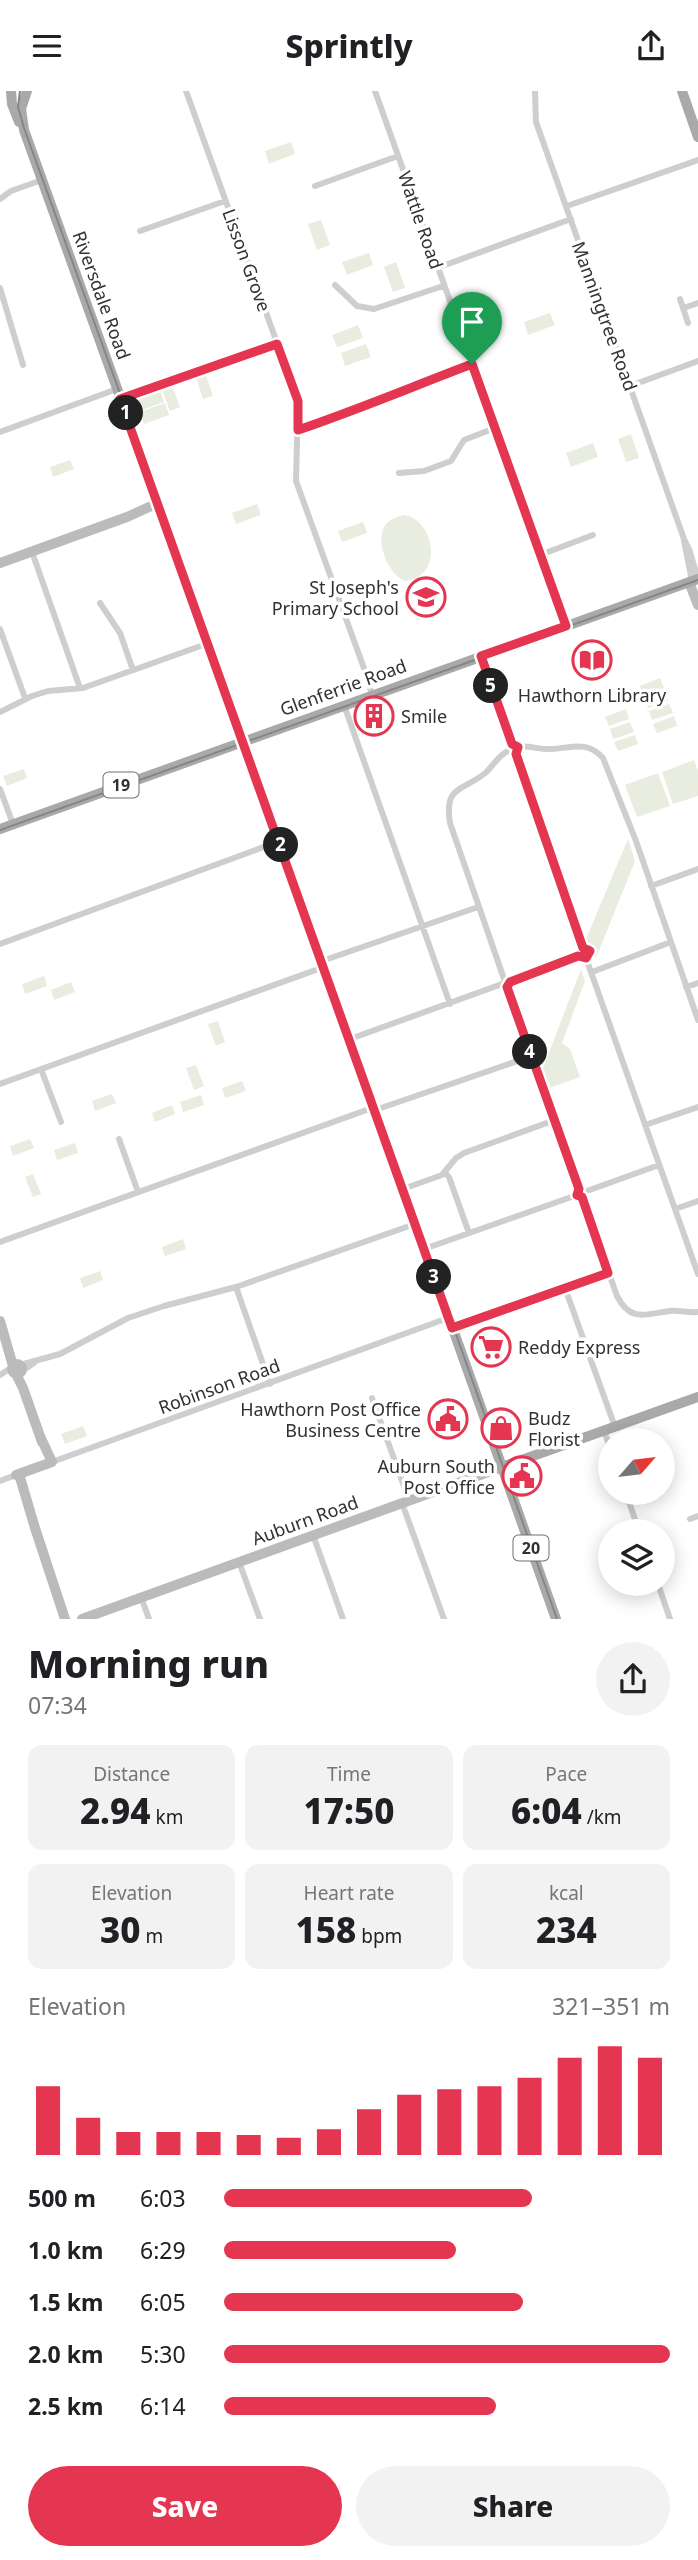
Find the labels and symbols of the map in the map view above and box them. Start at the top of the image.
street label: Wattle Road [393,168,449,272]
street label: Lisson Grove [217,205,277,315]
street label: Riversdale Road [68,227,136,363]
street label: Manningtree Road [567,238,643,394]
pin [442,292,502,364]
pin: 1 [108,395,144,431]
place label: St Joseph's Primary School [272,575,399,620]
school or university icon: St Joseph's Primary School [405,576,447,618]
library icon: Hawthorn Library [571,639,613,681]
street label: Glenferrie Road [276,653,410,721]
pin: 5 [474,669,508,703]
place label: Hawthorn Library [518,683,667,707]
building icon: Smile [353,695,395,737]
place label: Smile [401,704,447,728]
road number: 19 [104,772,138,797]
pin: 2 [264,827,298,863]
pin: 4 [512,1035,548,1069]
pin: 3 [416,1259,452,1295]
supermarket icon: Reddy Express [470,1326,512,1368]
place label: Reddy Express [518,1335,640,1359]
street label: Robinson Road [155,1353,283,1419]
place label: Hawthorn Post Office Business Centre [240,1397,421,1442]
public building icon: Hawthorn Post Office Business Centre [427,1398,469,1440]
place label: Budz Florist [528,1406,581,1451]
shop icon: Budz Florist [480,1407,522,1449]
north arrow [598,1428,676,1505]
place label: Auburn South Post Office [377,1454,495,1499]
public building icon: Auburn South Post Office [501,1455,543,1497]
street label: Auburn Road [249,1490,361,1550]
road number: 20 [514,1535,548,1561]

